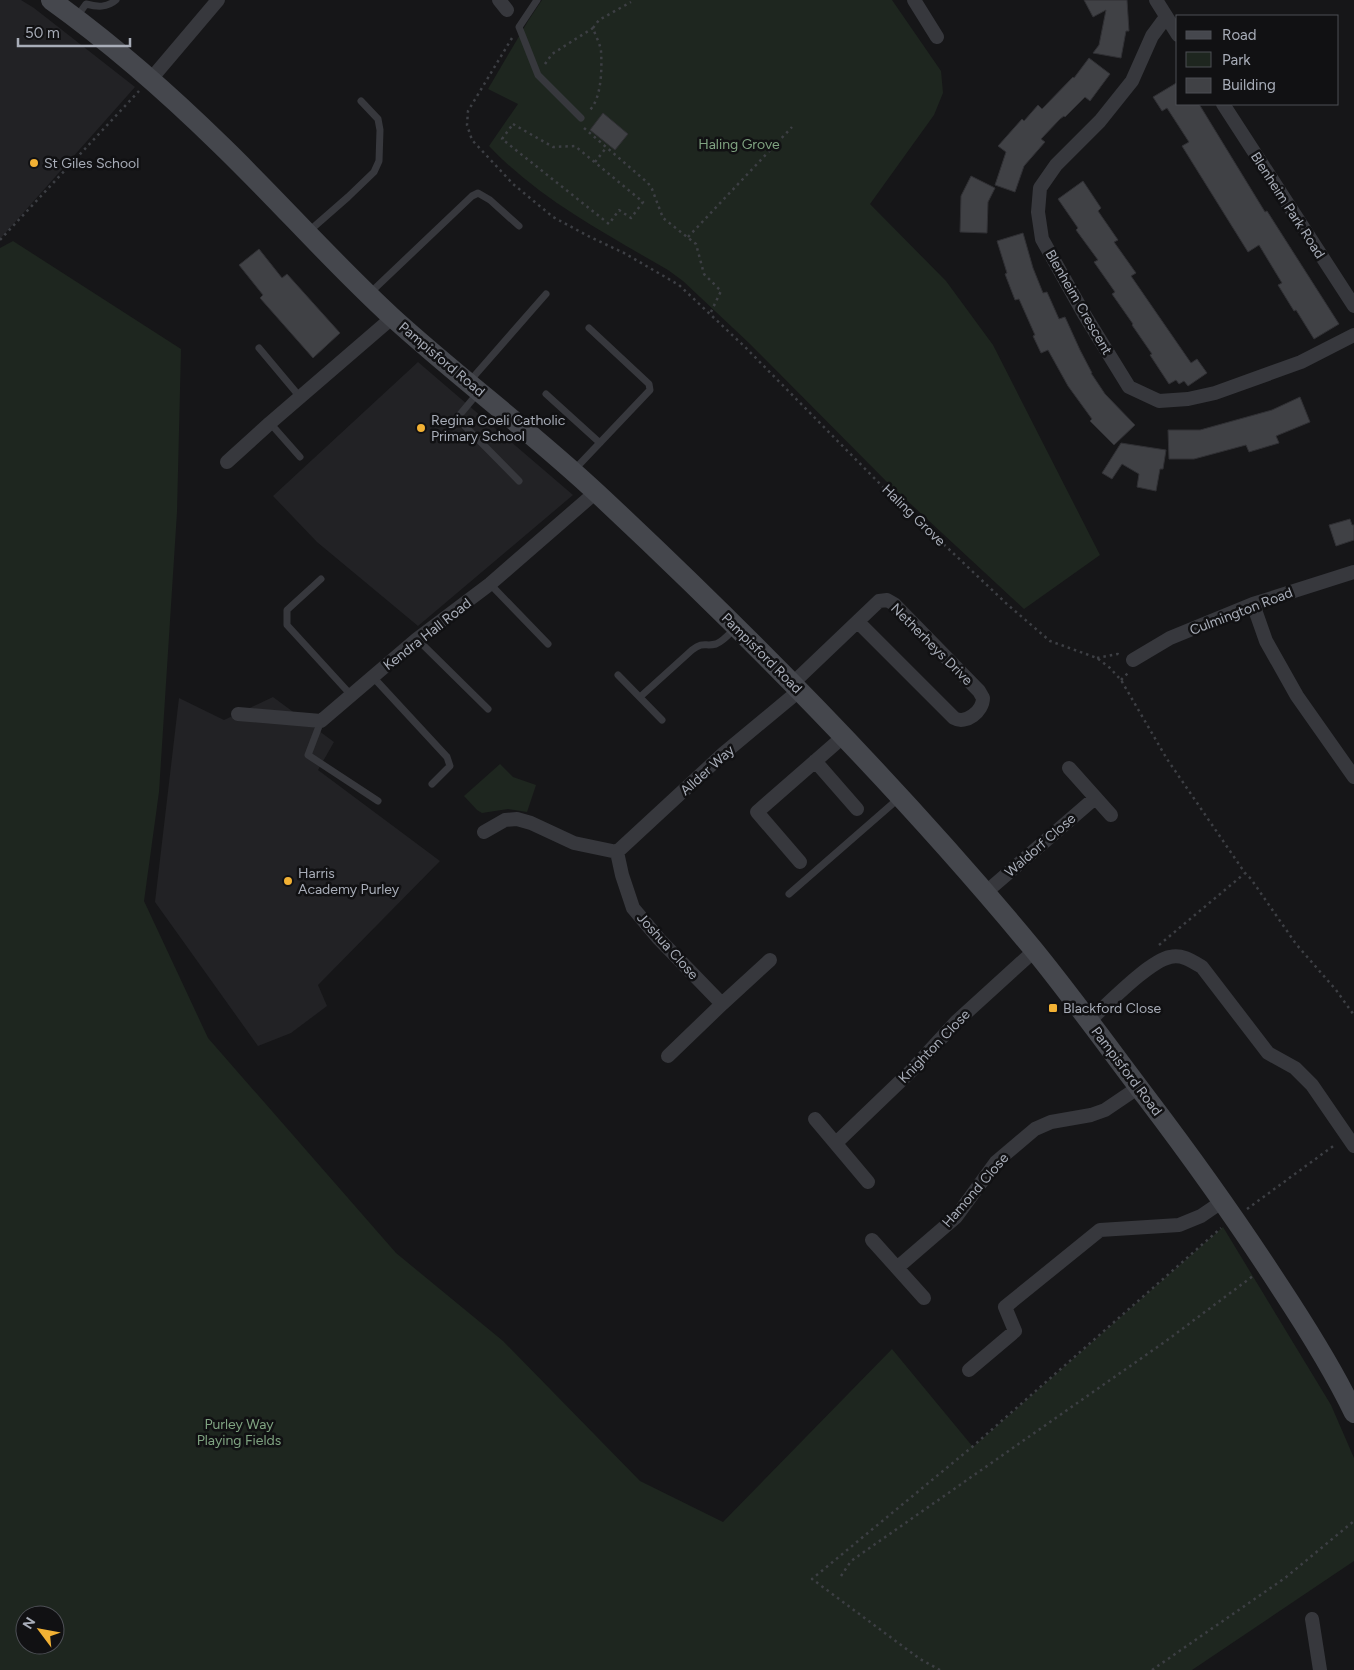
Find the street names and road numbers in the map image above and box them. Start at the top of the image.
street label: Blenheim Park Road [1247,149,1328,262]
street label: Blenheim Crescent [1042,247,1116,358]
street label: Pampisford Road [395,319,488,400]
street label: Haling Grove [878,481,949,550]
street label: Culmington Road [1187,584,1295,639]
street label: Kendra Hall Road [380,595,475,674]
street label: Netherheys Drive [887,600,976,689]
street label: Pampisford Road [718,610,805,697]
street label: Allder Way [677,741,738,799]
street label: Waldorf Close [1001,810,1079,881]
street label: Joshua Close [633,910,702,983]
street label: Knighton Close [895,1006,974,1087]
street label: Pampisford Road [1088,1023,1166,1119]
street label: Hamond Close [939,1150,1012,1231]

